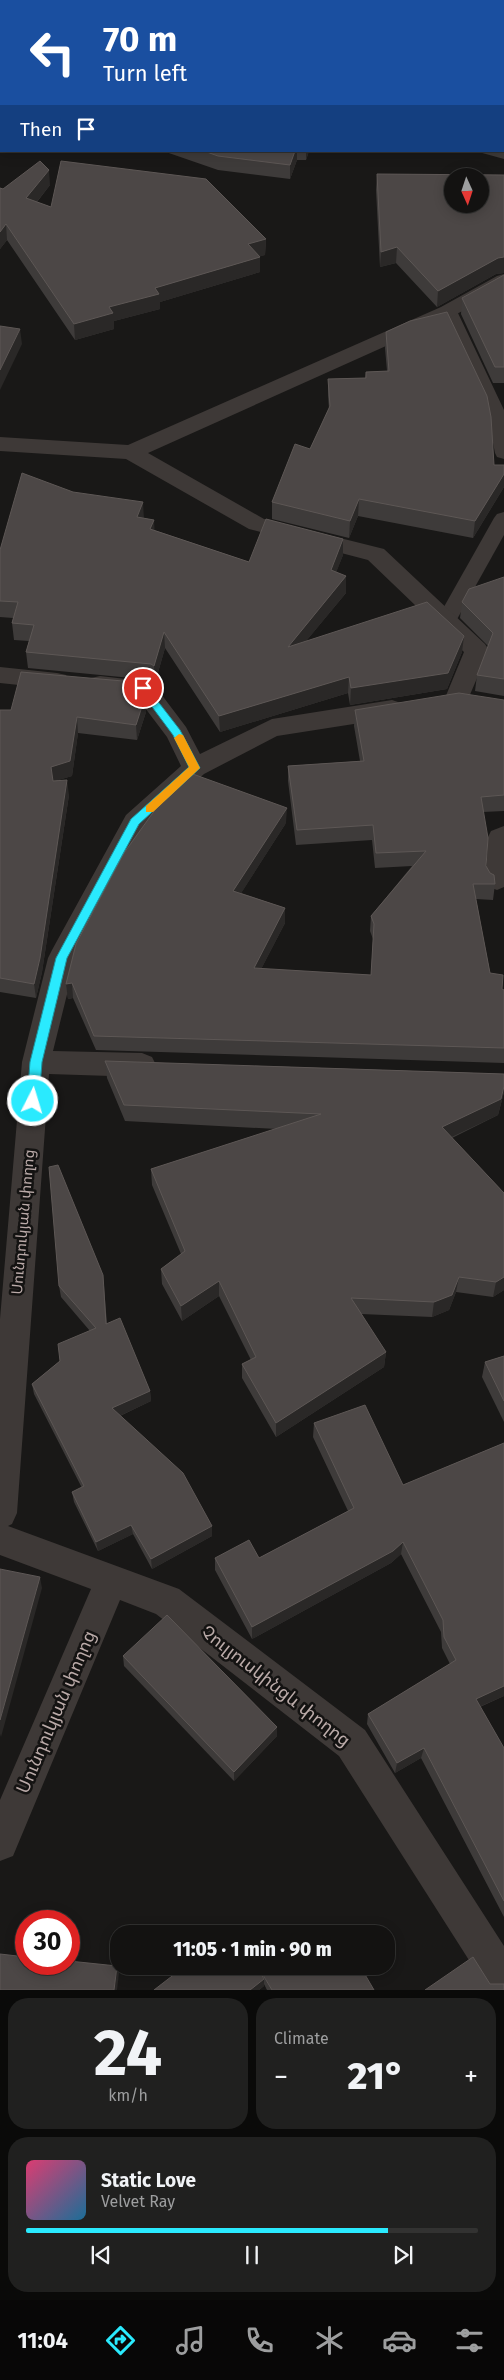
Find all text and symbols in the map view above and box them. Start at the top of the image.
text: 70 m [103,18,177,60]
icon: left [20,20,85,85]
text: Turn left [103,60,187,87]
icon: arrive [72,115,100,143]
text: Then [20,118,62,141]
north arrow [444,168,489,212]
map controls [444,168,489,213]
pin [122,667,164,709]
icon: arrive [129,674,157,702]
position arrow [6,1074,58,1126]
street label: Սունդուկյան փողոց [8,1149,38,1295]
street label: Չուլյուսկինցև փողոց [197,1621,355,1751]
street label: Սունդուկյան փողոց [12,1627,100,1797]
speed limit sign: 30 [15,1910,80,1975]
text: 11:05 · 1 min · 90 m [173,1938,332,1961]
text: 24 [94,2014,162,2092]
text: Climate [274,2029,329,2048]
text: 21° [348,2053,404,2099]
text: − [274,2060,288,2093]
text: + [464,2060,478,2093]
text: km/h [108,2086,148,2105]
text: Static Love [101,2169,196,2192]
text: Velvet Ray [101,2192,175,2211]
icon: previous [87,2241,115,2269]
icon: pause [238,2241,266,2269]
icon: next [389,2241,417,2269]
icon: directions [103,2323,138,2358]
icon: music [173,2323,208,2358]
icon: phone [242,2323,277,2358]
icon: climate [312,2323,347,2358]
icon: car [382,2323,417,2358]
icon: filters [452,2323,487,2358]
text: 11:04 [17,2327,68,2354]

